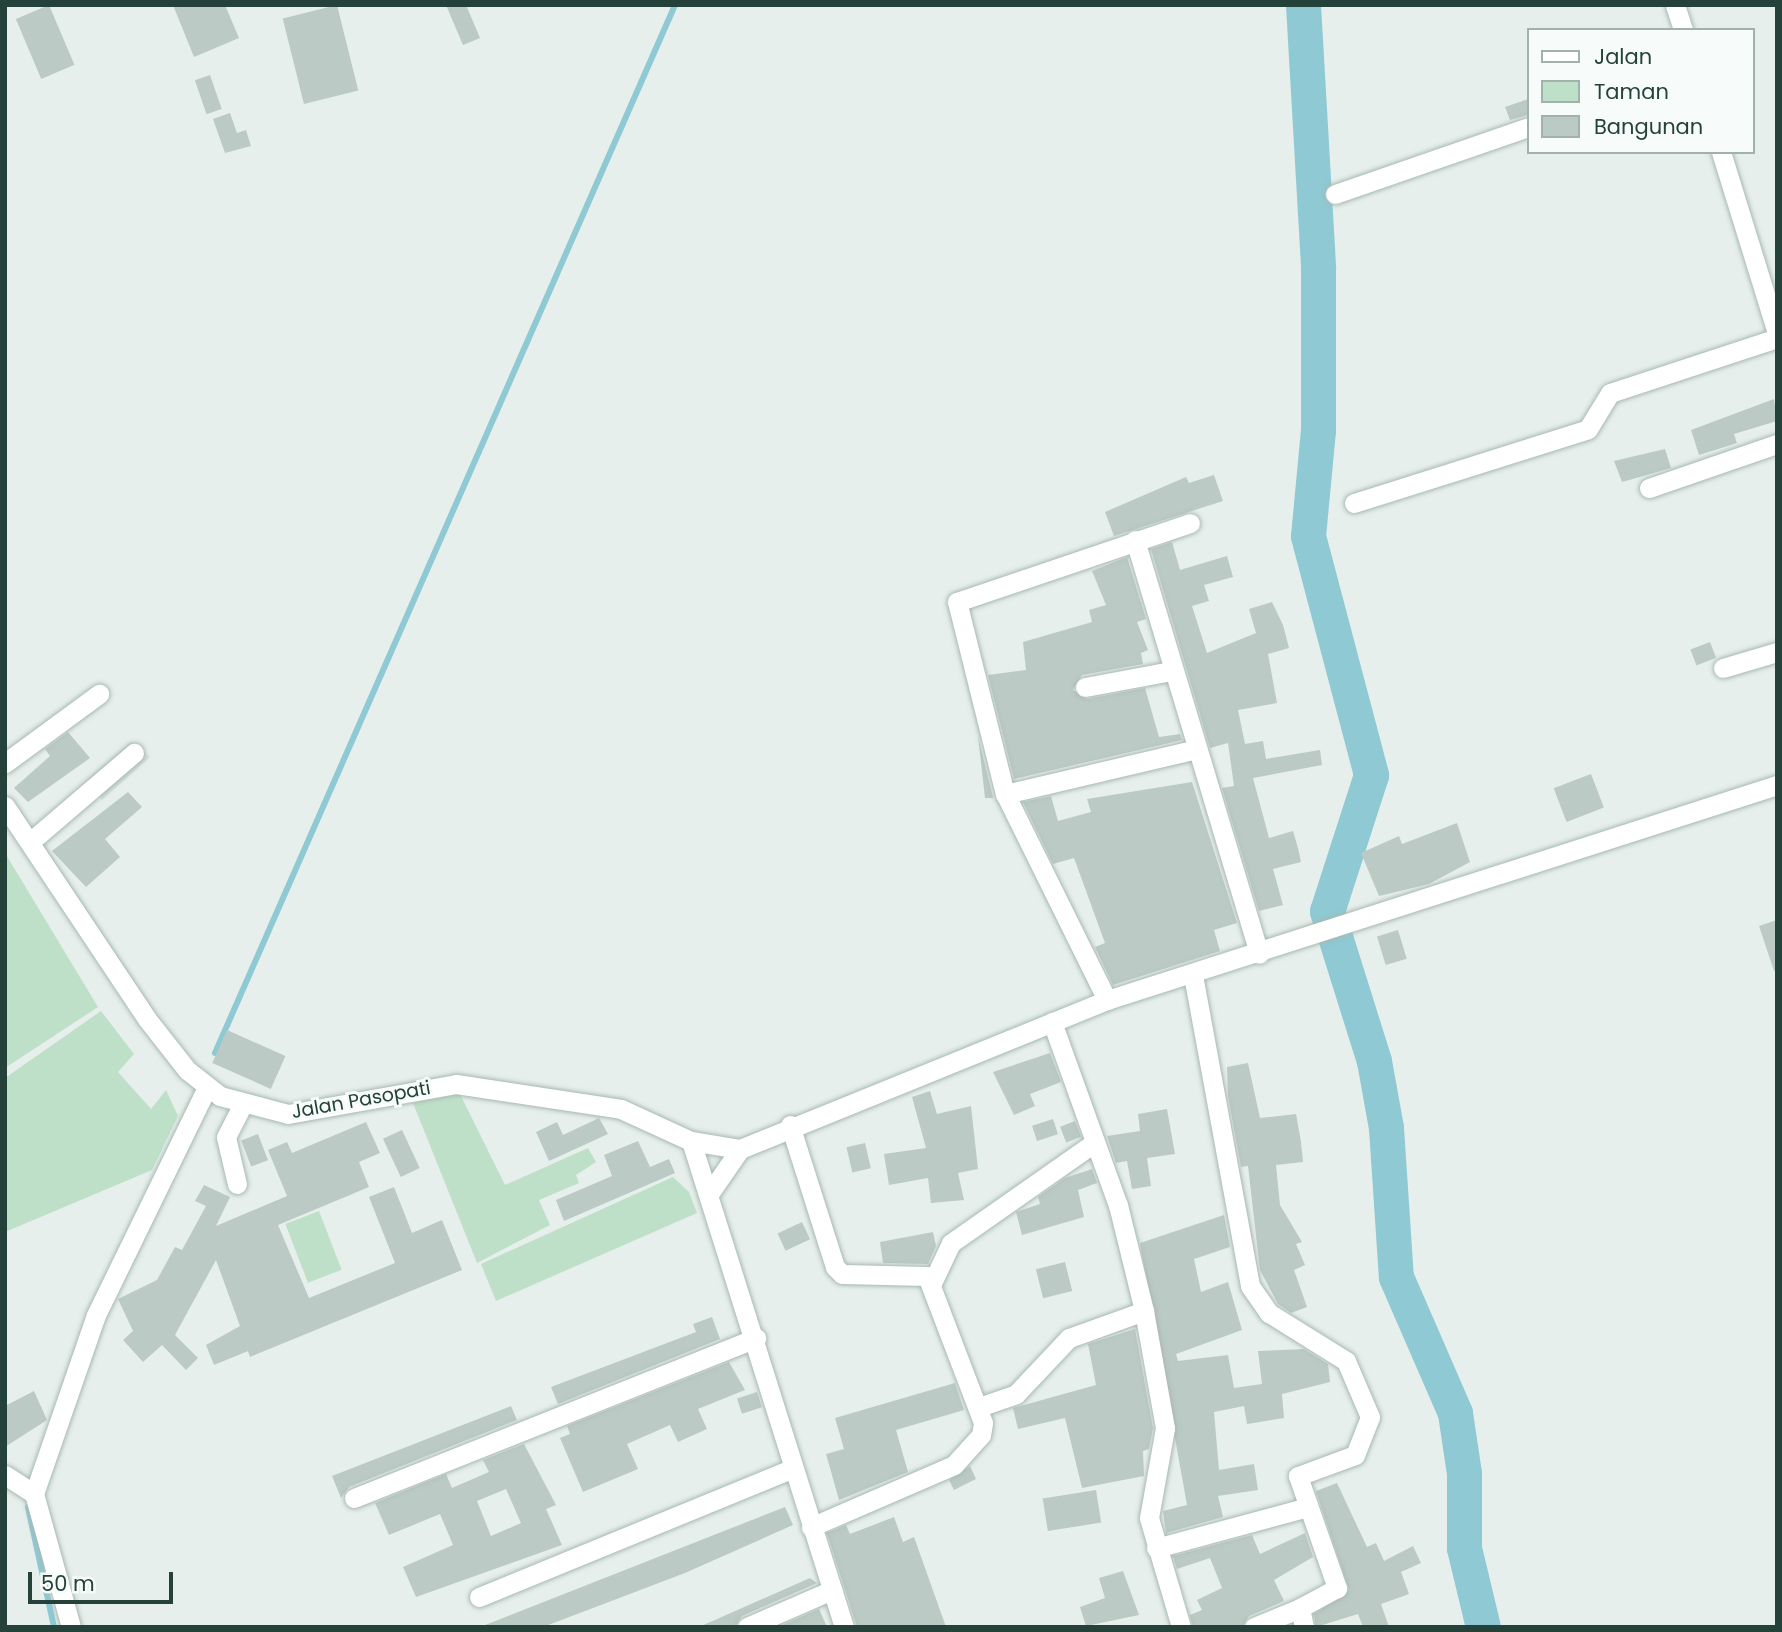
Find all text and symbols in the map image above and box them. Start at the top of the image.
legend [1526,28,1754,154]
text: Jalan [1594,42,1652,71]
text: Taman [1594,77,1669,106]
text: Bangunan [1594,112,1703,141]
street label: Jalan Pasopati [290,1077,432,1123]
scale bar [32,1558,177,1602]
text: 50 m [41,1569,95,1598]

